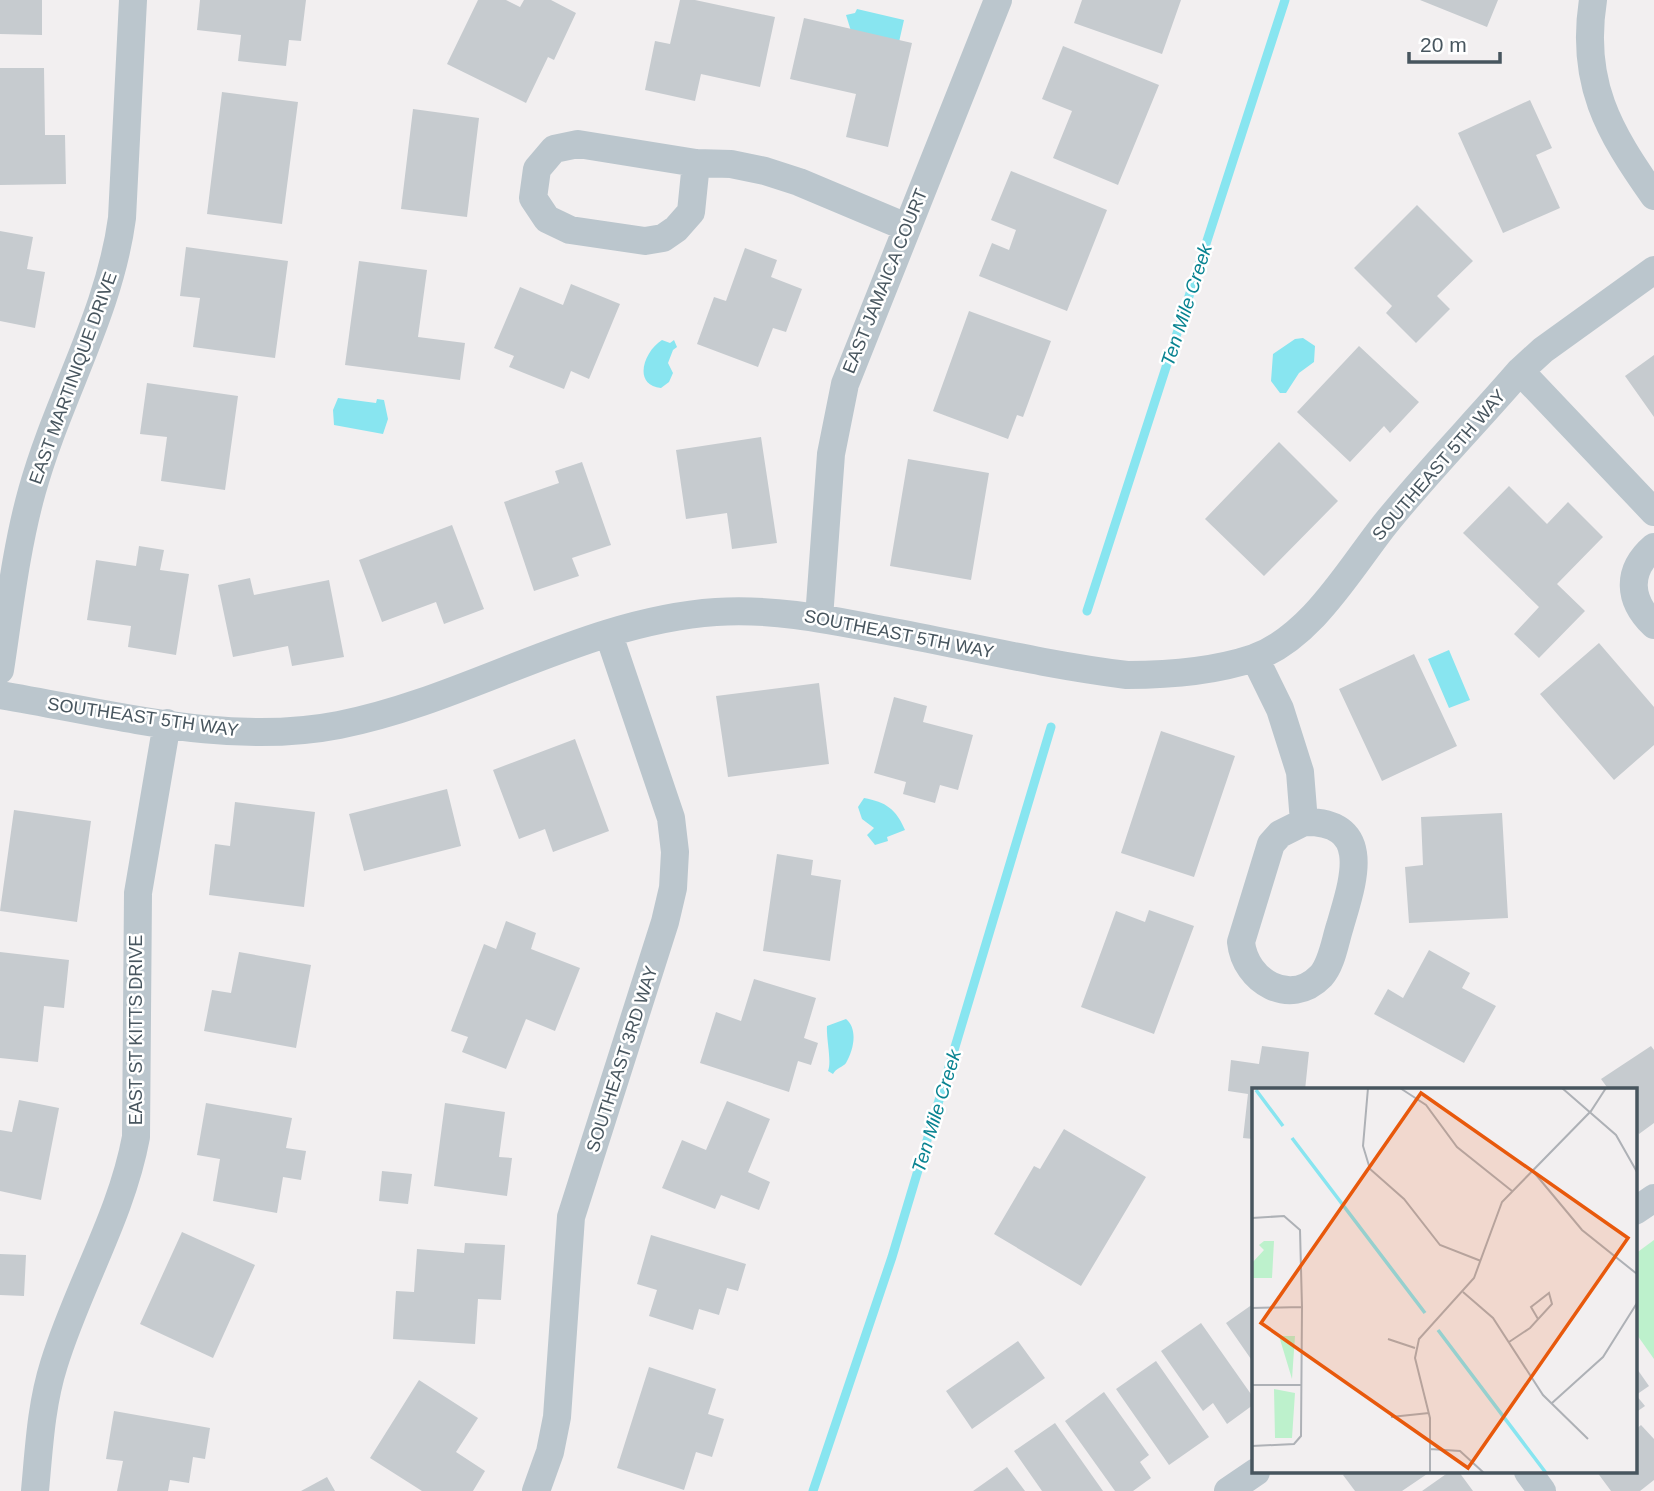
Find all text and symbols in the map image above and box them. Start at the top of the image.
scale bar [1409,21,1500,65]
text: 20 m [1420,33,1467,56]
street label: EAST JAMAICA COURT [839,186,931,376]
water label: Ten Mile Creek [1157,240,1217,369]
street label: EAST MARTINIQUE DRIVE [25,269,121,487]
street label: SOUTHEAST 5TH WAY [1368,386,1510,544]
street label: SOUTHEAST 5TH WAY [803,606,995,662]
street label: SOUTHEAST 5TH WAY [46,694,240,740]
street label: EAST ST KITTS DRIVE [126,935,146,1125]
street label: SOUTHEAST 3RD WAY [582,963,662,1155]
water label: Ten Mile Creek [908,1046,966,1175]
inset map [1252,1088,1636,1474]

